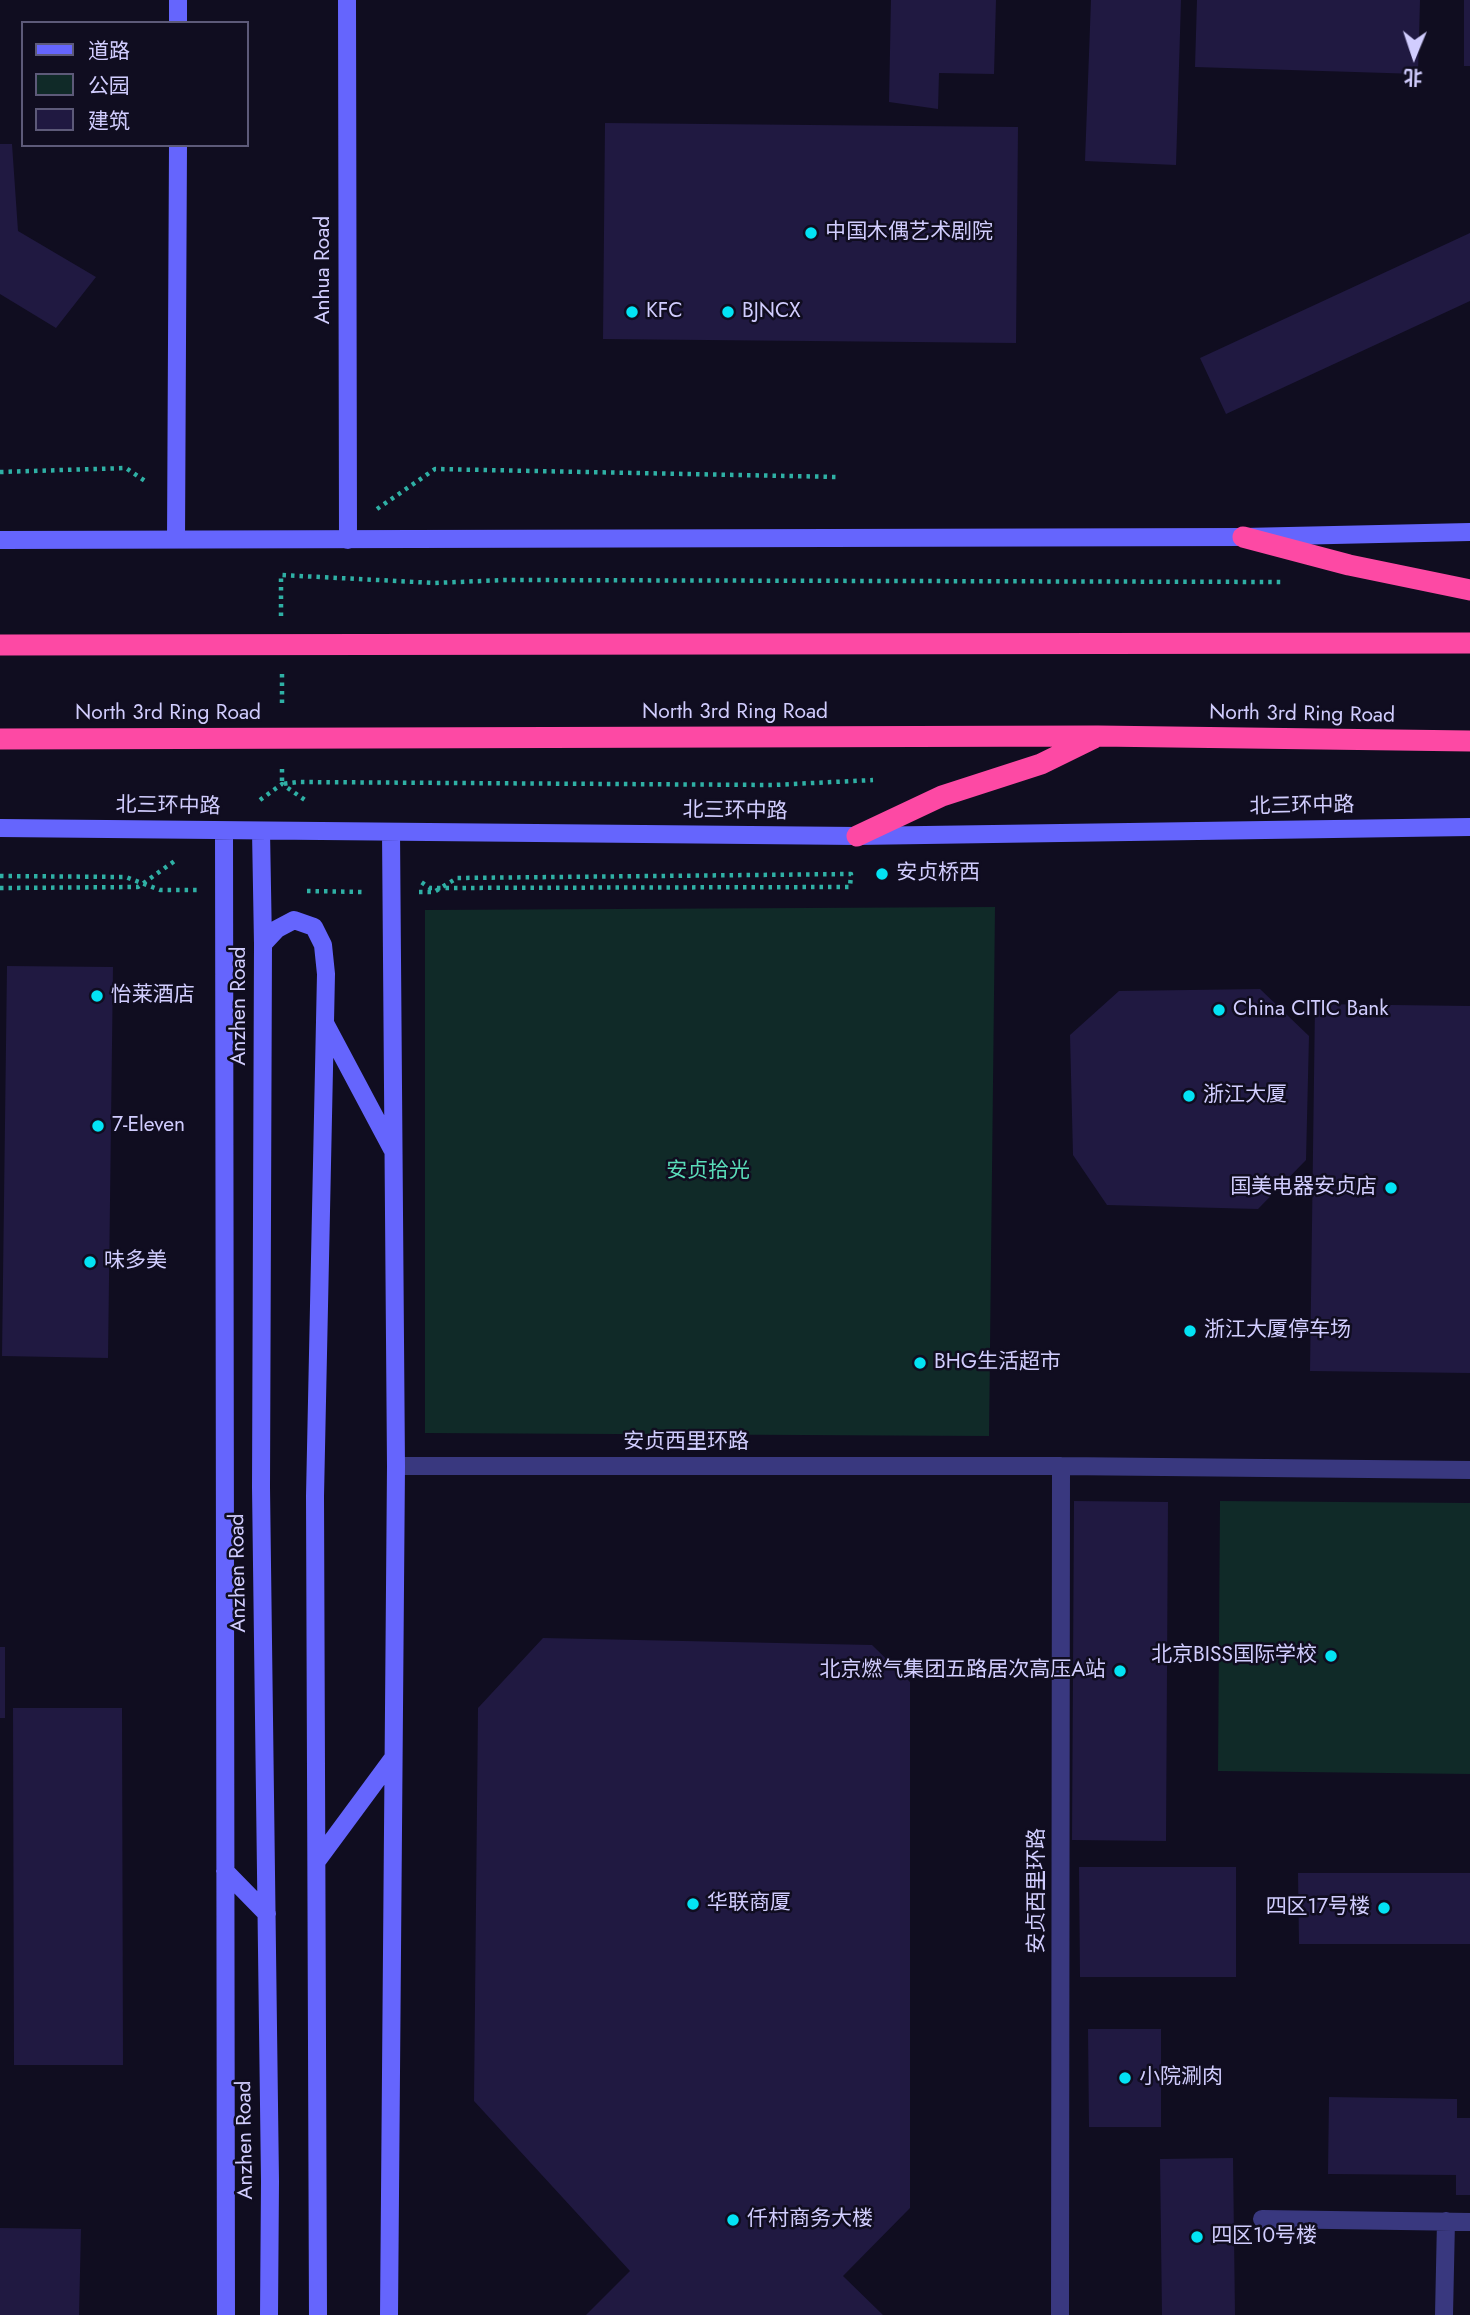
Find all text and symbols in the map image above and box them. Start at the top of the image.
legend [21,21,248,147]
north arrow [1379,21,1449,91]
text: 道路 [88,36,130,66]
text: 北 [1403,64,1423,91]
text: 公园 [88,71,130,101]
text: 建筑 [88,106,130,136]
street label: Anhua Road [311,216,337,324]
place label: 中国木偶艺术剧院 [825,220,993,246]
marker: 中国木偶艺术剧院 [803,225,819,241]
place label: KFC [646,299,683,325]
place label: BJNCX [742,299,801,325]
marker: KFC [624,304,640,320]
marker: BJNCX [720,304,736,320]
street label: North 3rd Ring Road [642,700,828,726]
street label: North 3rd Ring Road [75,701,261,727]
street label: North 3rd Ring Road [1209,701,1395,729]
street label: 北三环中路 [115,793,221,821]
street label: 北三环中路 [1249,793,1355,821]
street label: 北三环中路 [682,798,788,826]
place label: 安贞桥西 [896,861,980,887]
marker: 安贞桥西 [874,866,890,882]
street label: Anzhen Road [227,946,253,1066]
place label: 怡莱酒店 [111,983,195,1009]
marker: 怡莱酒店 [89,988,105,1004]
place label: China CITIC Bank [1233,997,1389,1023]
marker: China CITIC Bank [1211,1002,1227,1018]
place label: 浙江大厦 [1203,1083,1287,1109]
marker: 浙江大厦 [1181,1088,1197,1104]
place label: 7-Eleven [112,1113,185,1139]
marker: 7-Eleven [90,1118,106,1134]
park label: 安贞拾光 [666,1159,750,1185]
place label: 国美电器安贞店 [1230,1175,1377,1201]
marker: 国美电器安贞店 [1383,1180,1399,1196]
place label: 味多美 [104,1249,167,1275]
marker: 味多美 [82,1254,98,1270]
place label: 浙江大厦停车场 [1204,1318,1351,1344]
marker: 浙江大厦停车场 [1182,1323,1198,1339]
place label: BHG生活超市 [934,1350,1061,1376]
marker: BHG生活超市 [912,1355,928,1371]
street label: 安贞西里环路 [623,1430,749,1456]
street label: Anzhen Road [225,1513,253,1633]
place label: 北京BISS国际学校 [1151,1643,1317,1669]
marker: 北京BISS国际学校 [1323,1648,1339,1664]
place label: 北京燃气集团五路居次高压A站 [819,1658,1106,1684]
marker: 北京燃气集团五路居次高压A站 [1112,1663,1128,1679]
street label: 安贞西里环路 [1025,1828,1051,1954]
place label: 华联商厦 [707,1891,791,1917]
place label: 四区17号楼 [1266,1895,1370,1921]
marker: 华联商厦 [685,1896,701,1912]
marker: 四区17号楼 [1376,1900,1392,1916]
place label: 小院涮肉 [1139,2065,1223,2091]
marker: 小院涮肉 [1117,2070,1133,2086]
street label: Anzhen Road [232,2080,260,2200]
place label: 仟村商务大楼 [747,2207,873,2233]
marker: 仟村商务大楼 [725,2212,741,2228]
place label: 四区10号楼 [1211,2224,1317,2250]
marker: 四区10号楼 [1189,2229,1205,2245]

